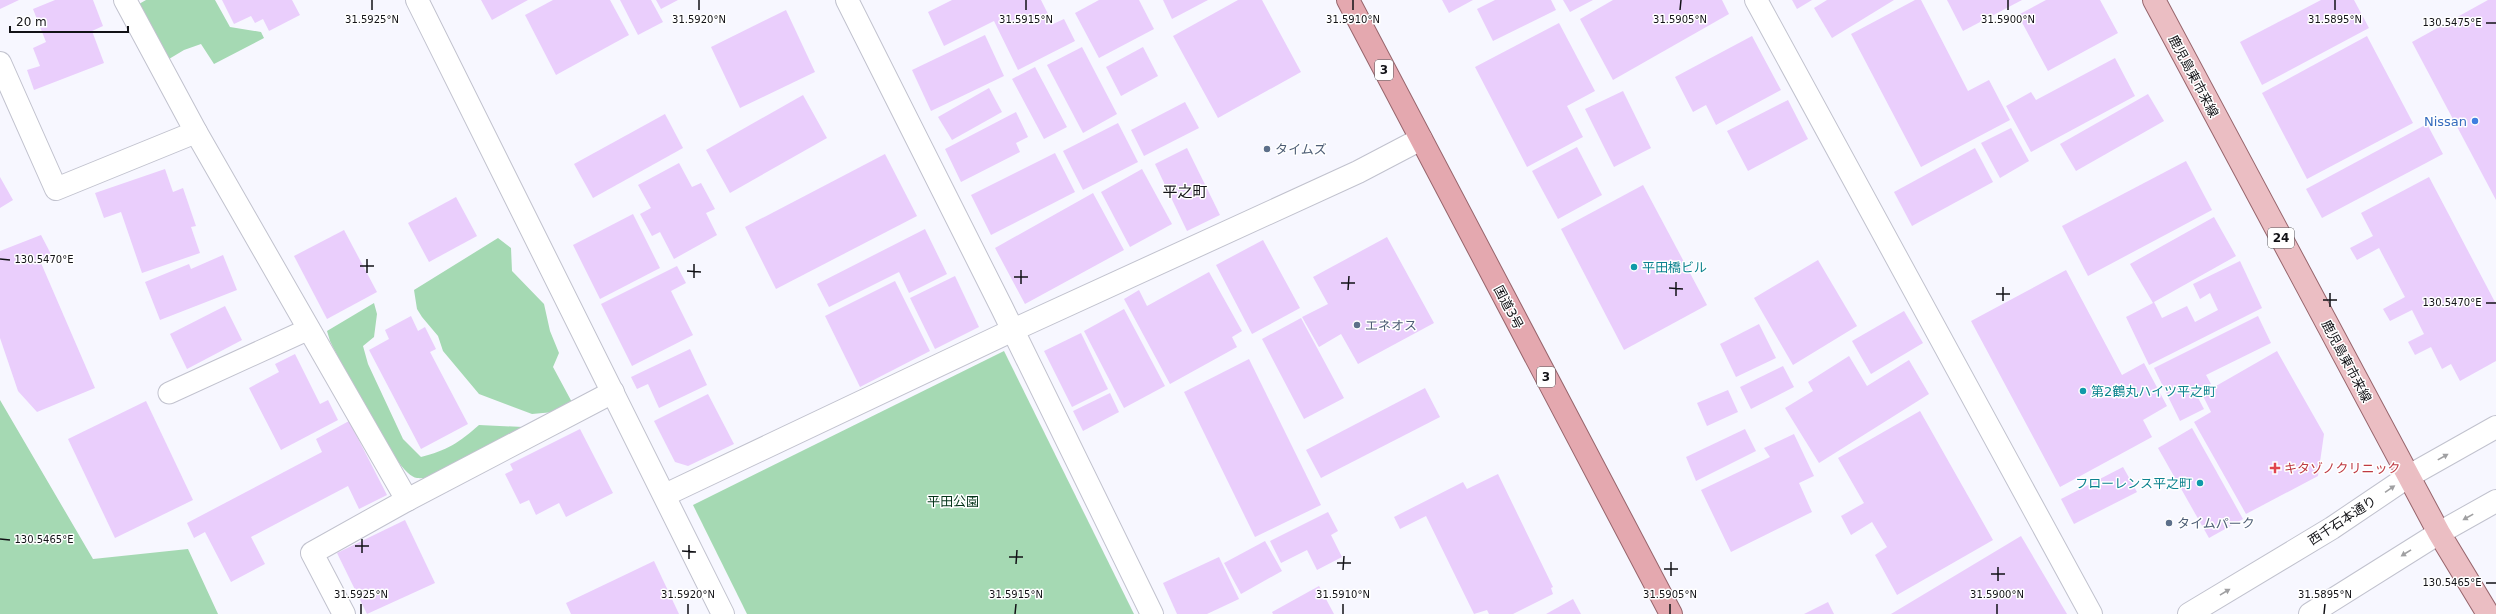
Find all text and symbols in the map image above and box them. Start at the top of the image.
scale bar [10,8,128,34]
text: 31.5925°N [345,14,399,25]
text: 31.5920°N [672,14,726,25]
text: 31.5915°N [999,14,1053,25]
text: 31.5910°N [1326,14,1380,25]
text: 31.5905°N [1653,14,1707,25]
text: 31.5900°N [1981,14,2035,25]
text: 31.5895°N [2308,14,2362,25]
text: 20 m [16,15,47,29]
text: 130.5475°E [2422,17,2482,28]
street label: 鹿児島東市来線 [2166,33,2222,120]
road number: 3 [1375,60,1393,80]
place label: Nissan [2424,114,2467,129]
marker: Nissan [2470,116,2480,126]
place label: タイムズ [1275,142,1327,157]
marker: タイムズ [1262,144,1272,154]
district label: 平之町 [1162,183,1208,201]
road number: 24 [2268,228,2294,248]
text: 130.5470°E [14,254,74,265]
place label: 平田橋ビル [1642,260,1707,275]
marker: 平田橋ビル [1629,262,1639,272]
street label: 国道3号 [1491,283,1526,332]
text: 130.5470°E [2422,297,2482,308]
place label: エネオス [1365,318,1417,333]
street label: 鹿児島東市来線 [2319,318,2375,405]
marker: エネオス [1352,320,1362,330]
road number: 3 [1537,367,1555,387]
place label: 第2鶴丸ハイツ平之町 [2091,384,2216,399]
marker: 第2鶴丸ハイツ平之町 [2078,386,2088,396]
one-way arrow [2437,454,2449,460]
place label: キタゾノクリニック [2284,461,2401,476]
marker: キタゾノクリニック [2269,462,2281,474]
place label: フローレンス平之町 [2075,476,2192,491]
marker: フローレンス平之町 [2195,478,2205,488]
one-way arrow [2384,485,2395,493]
street label: 西千石本通り [2305,493,2379,548]
park label: 平田公園 [927,494,979,509]
one-way arrow [2462,513,2473,520]
place label: タイムパーク [2177,516,2255,531]
marker: タイムパーク [2164,518,2174,528]
text: 130.5465°E [14,534,74,545]
one-way arrow [2400,550,2412,557]
text: 130.5465°E [2422,577,2482,588]
text: 31.5925°N [334,589,388,600]
text: 31.5920°N [661,589,715,600]
text: 31.5915°N [989,589,1043,600]
text: 31.5910°N [1316,589,1370,600]
text: 31.5905°N [1643,589,1697,600]
text: 31.5900°N [1970,589,2024,600]
one-way arrow [2219,589,2231,596]
text: 31.5895°N [2298,589,2352,600]

